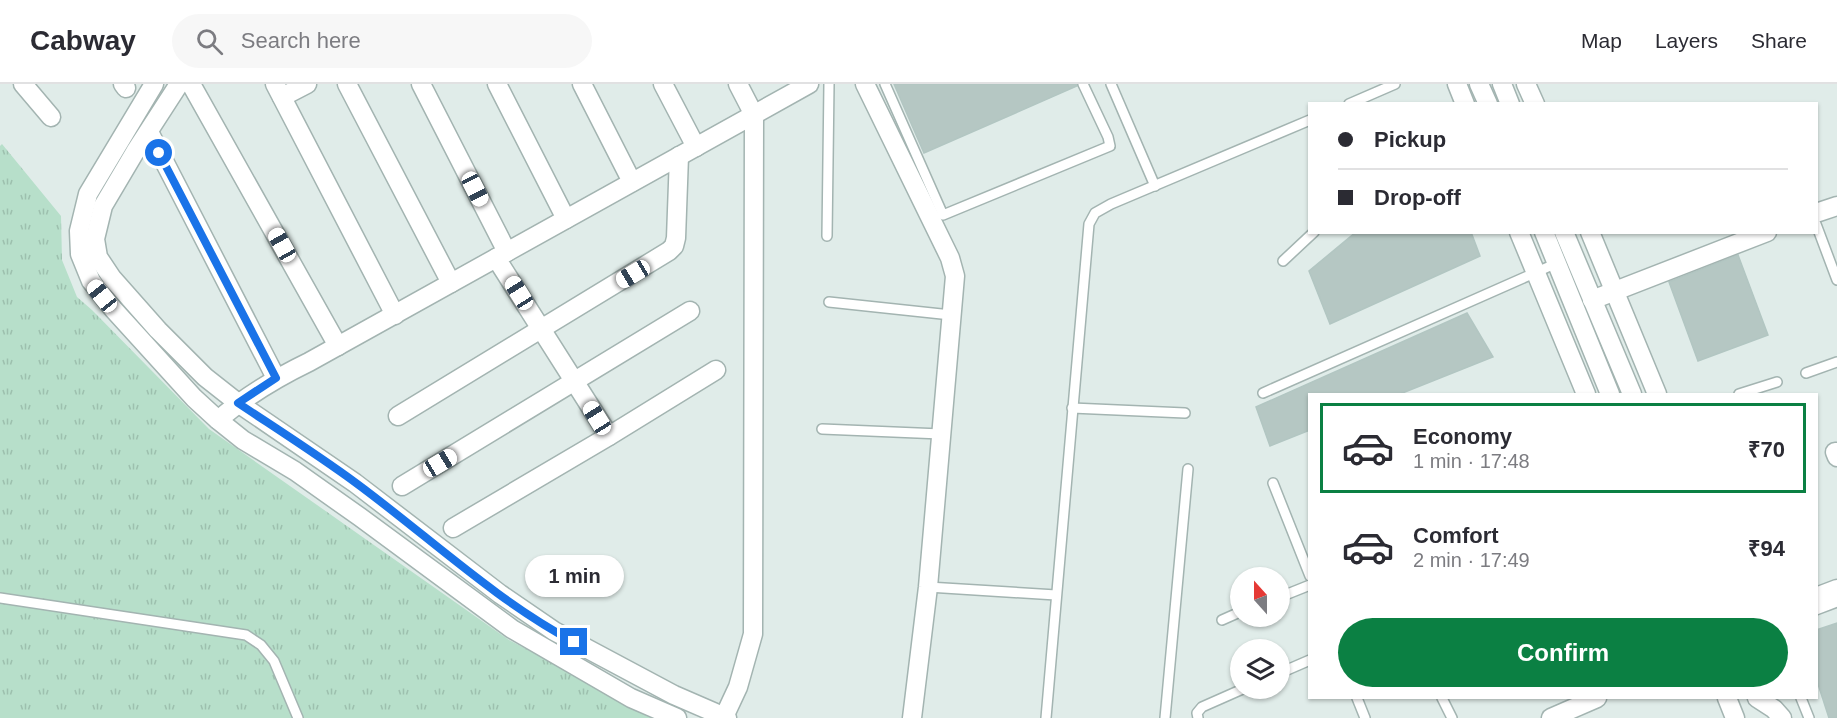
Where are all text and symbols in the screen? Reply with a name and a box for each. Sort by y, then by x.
search box [172,14,592,68]
text: Cabway [30,25,136,56]
icon: search [193,25,226,58]
text: Search here [241,28,361,53]
text: Map [1581,29,1622,52]
text: Layers [1655,29,1718,52]
text: Share [1751,29,1807,52]
text: Pickup [1374,127,1446,152]
route start [145,139,172,166]
car [459,169,491,209]
text: Drop-off [1374,185,1461,210]
car [265,225,299,265]
car [613,257,653,291]
car [502,273,536,313]
car [84,276,120,316]
car [580,398,614,438]
icon: car [1341,421,1395,475]
text: Economy [1413,424,1512,449]
text: ₹70 [1748,437,1785,462]
car [420,446,460,480]
text: 1 min · 17:48 [1413,450,1530,472]
icon: car [1341,520,1395,574]
text: Comfort [1413,523,1499,548]
text: ₹94 [1748,536,1785,561]
text: 2 min · 17:49 [1413,549,1530,571]
callout: 1 min [524,555,624,597]
text: 1 min [548,565,601,587]
north arrow [1230,567,1290,627]
map controls [1230,567,1290,699]
button: Confirm [1338,618,1788,687]
route end [560,628,587,655]
button: layers [1230,639,1290,699]

